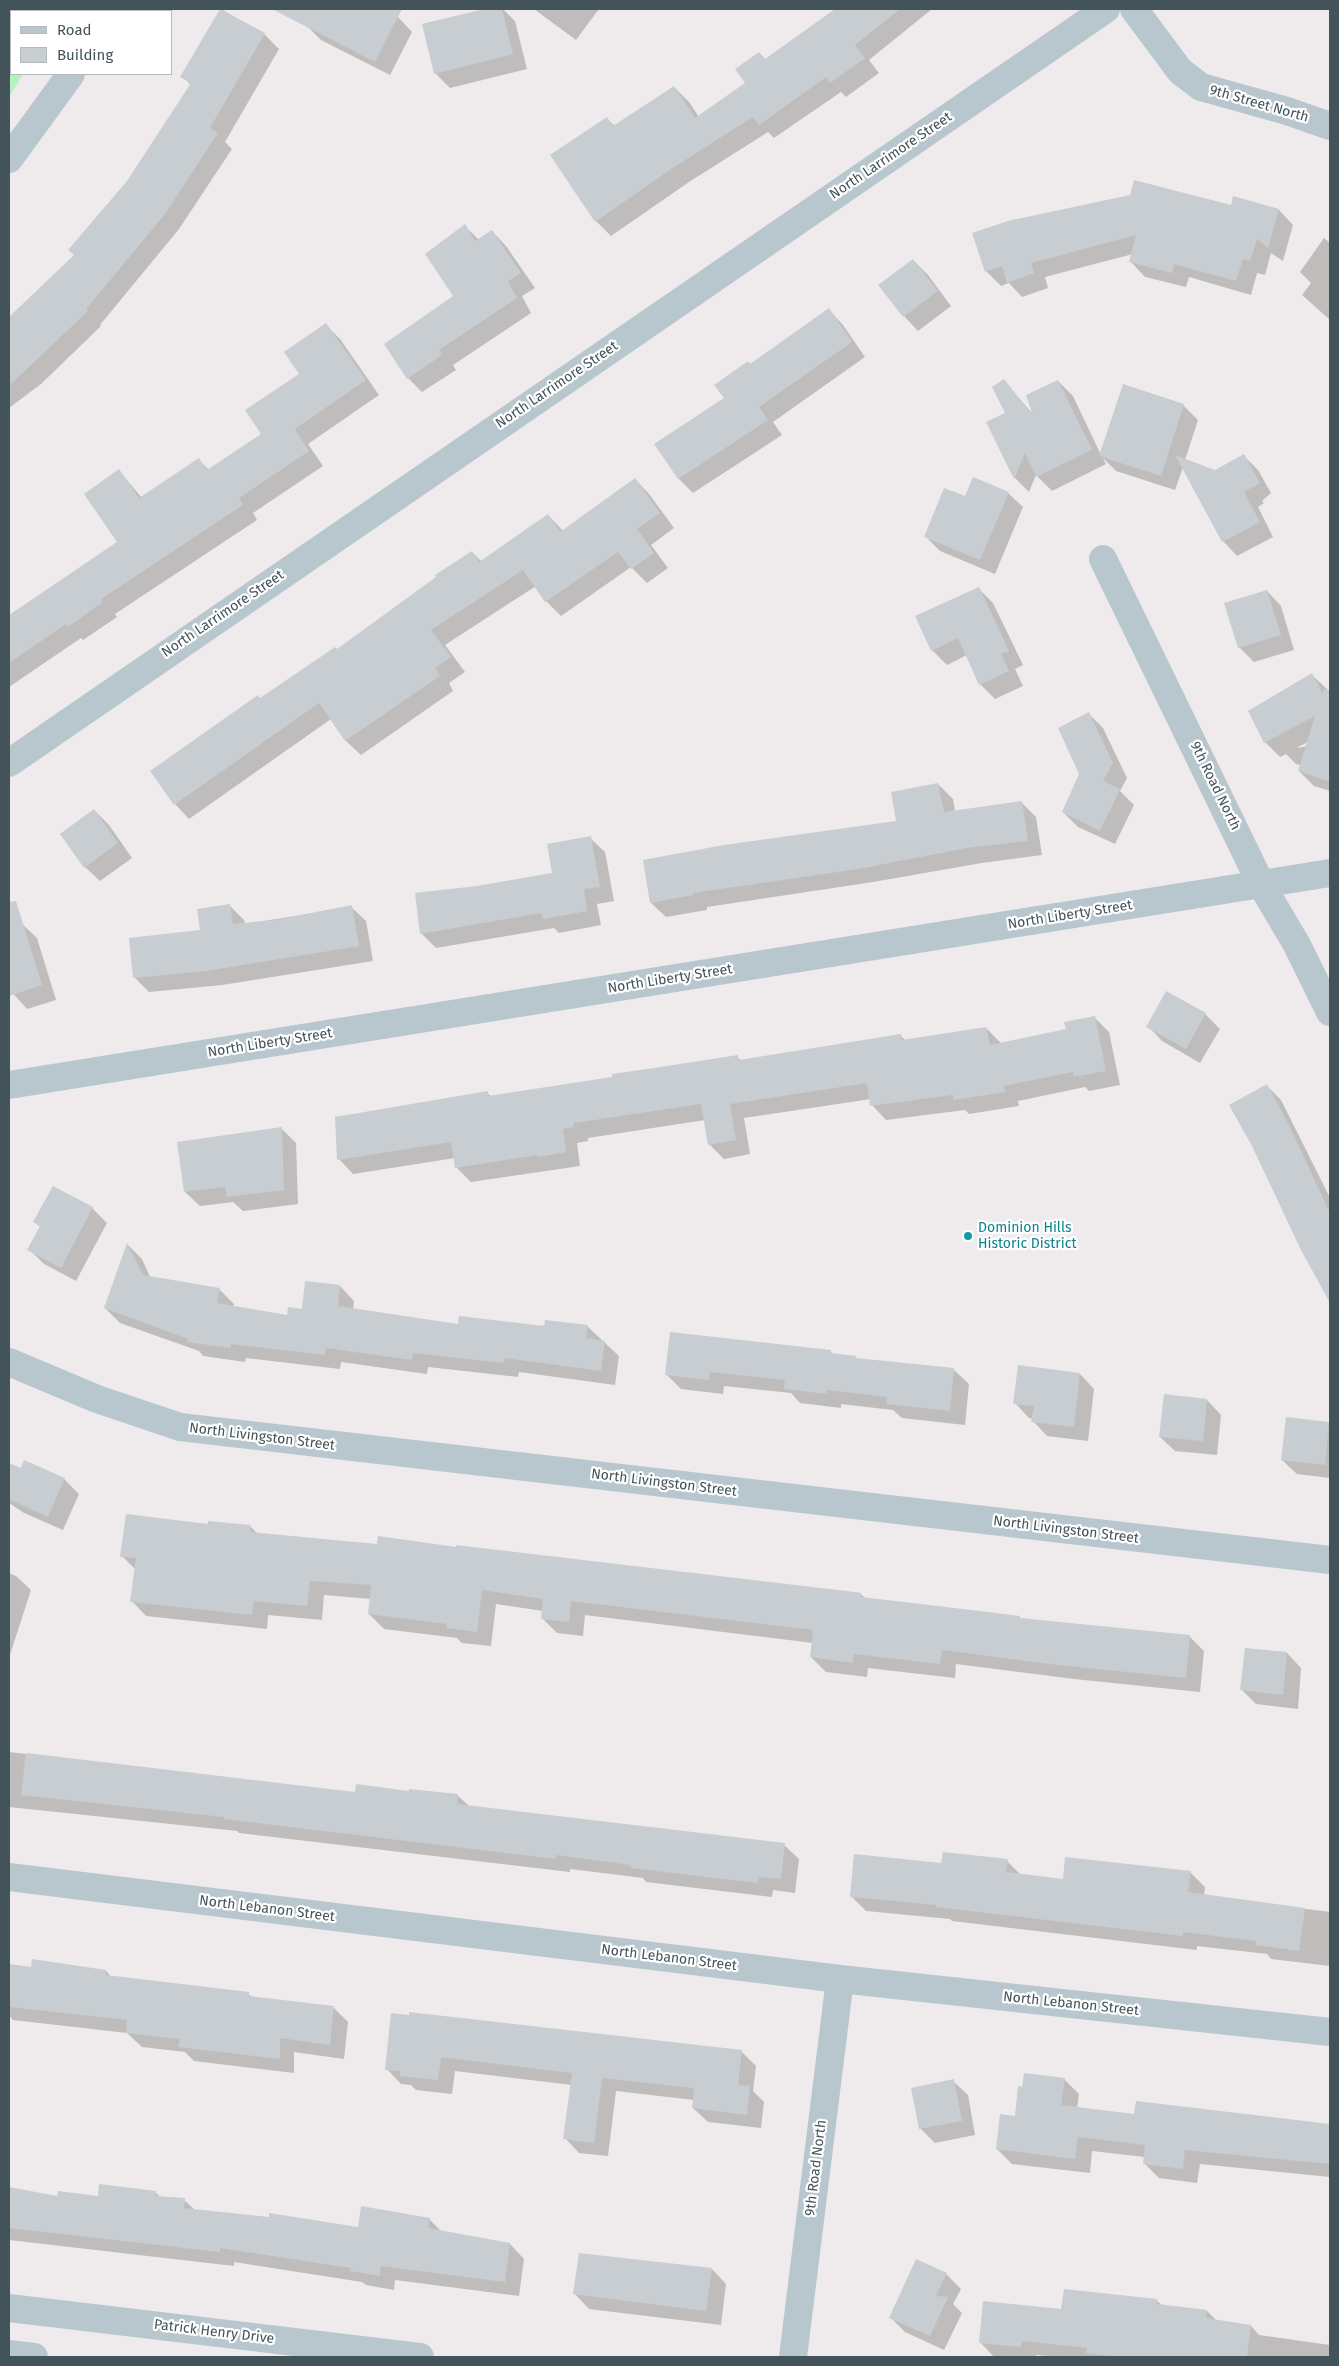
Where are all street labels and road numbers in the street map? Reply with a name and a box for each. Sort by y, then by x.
street label: 9th Street North [1207,82,1311,126]
street label: North Larrimore Street [827,109,955,203]
street label: North Larrimore Street [493,338,621,432]
street label: North Larrimore Street [159,567,287,661]
street label: 9th Road North [1186,739,1244,833]
street label: North Liberty Street [1006,897,1134,933]
street label: North Liberty Street [606,961,734,997]
street label: North Liberty Street [206,1025,334,1061]
street label: North Livingston Street [188,1420,336,1454]
street label: North Livingston Street [590,1466,738,1500]
street label: North Livingston Street [992,1513,1140,1547]
street label: North Lebanon Street [198,1892,336,1926]
street label: North Lebanon Street [600,1941,738,1975]
street label: North Lebanon Street [1002,1989,1140,2019]
street label: 9th Road North [802,2119,830,2217]
street label: Patrick Henry Drive [153,2316,275,2348]

